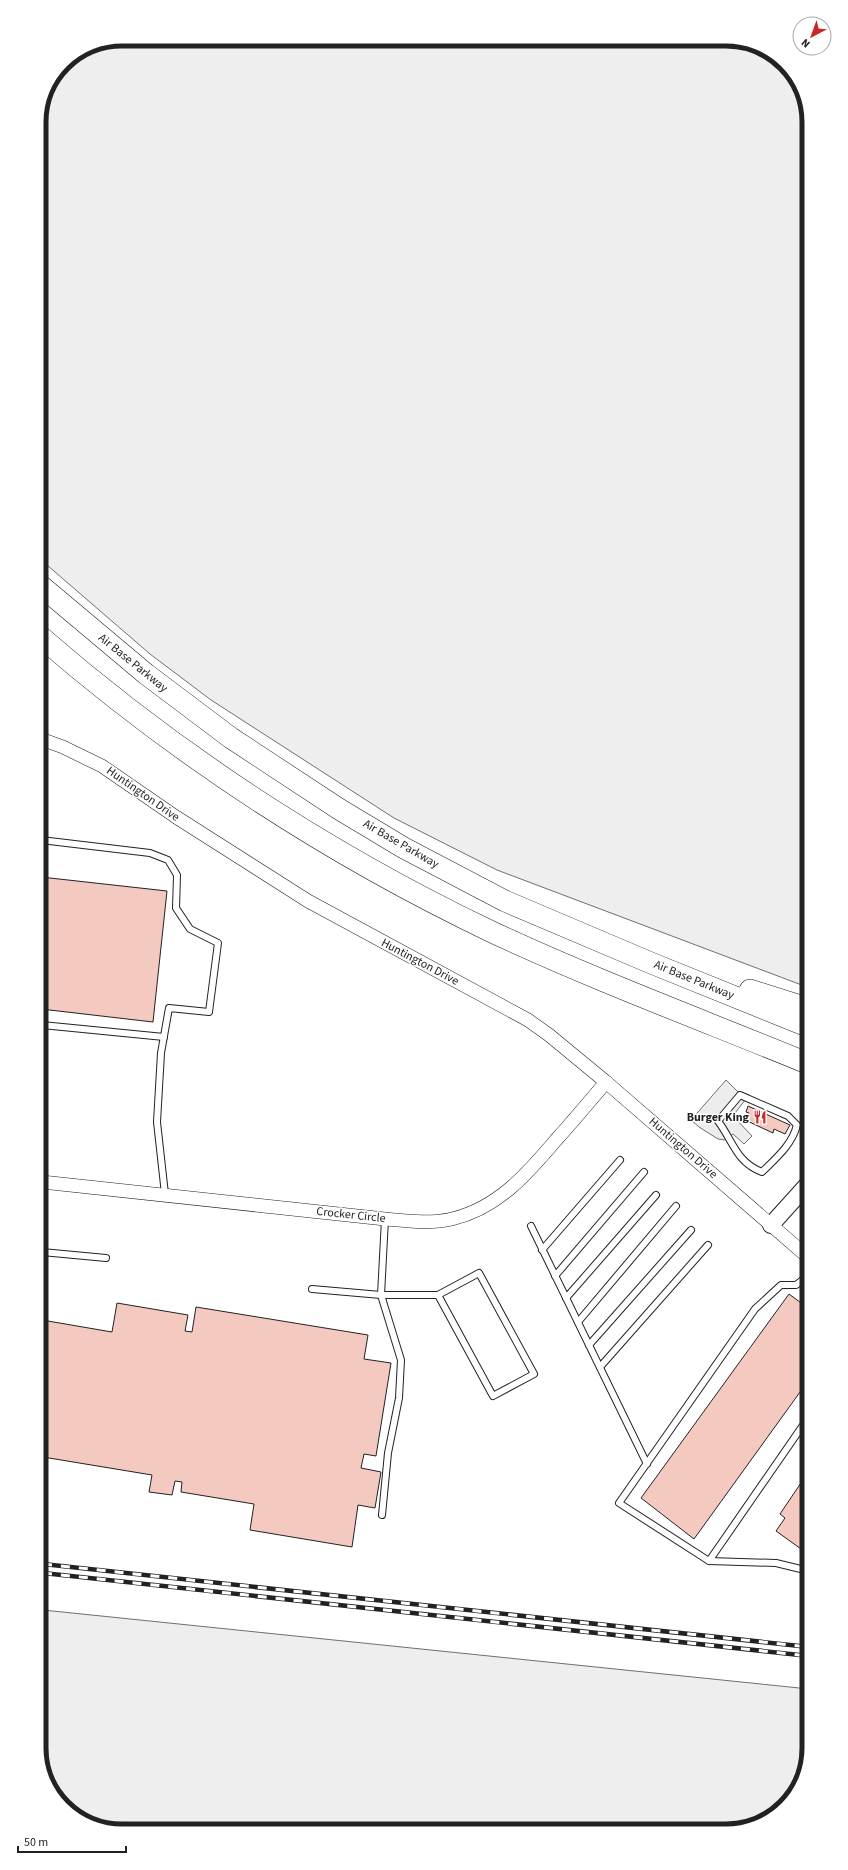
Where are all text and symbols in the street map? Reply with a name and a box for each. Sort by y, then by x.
north arrow [792,16,832,56]
text: N [798,35,813,51]
street label: Air Base Parkway [95,630,172,697]
street label: Huntington Drive [103,762,183,826]
street label: Air Base Parkway [360,815,442,873]
street label: Huntington Drive [378,934,462,990]
street label: Air Base Parkway [651,956,737,1004]
place label: Burger King [687,1109,750,1126]
restaurant icon: Burger King [752,1109,768,1125]
street label: Huntington Drive [645,1113,721,1183]
street label: Crocker Circle [316,1203,386,1227]
scale bar [18,1828,126,1854]
text: 50 m [24,1834,48,1851]

